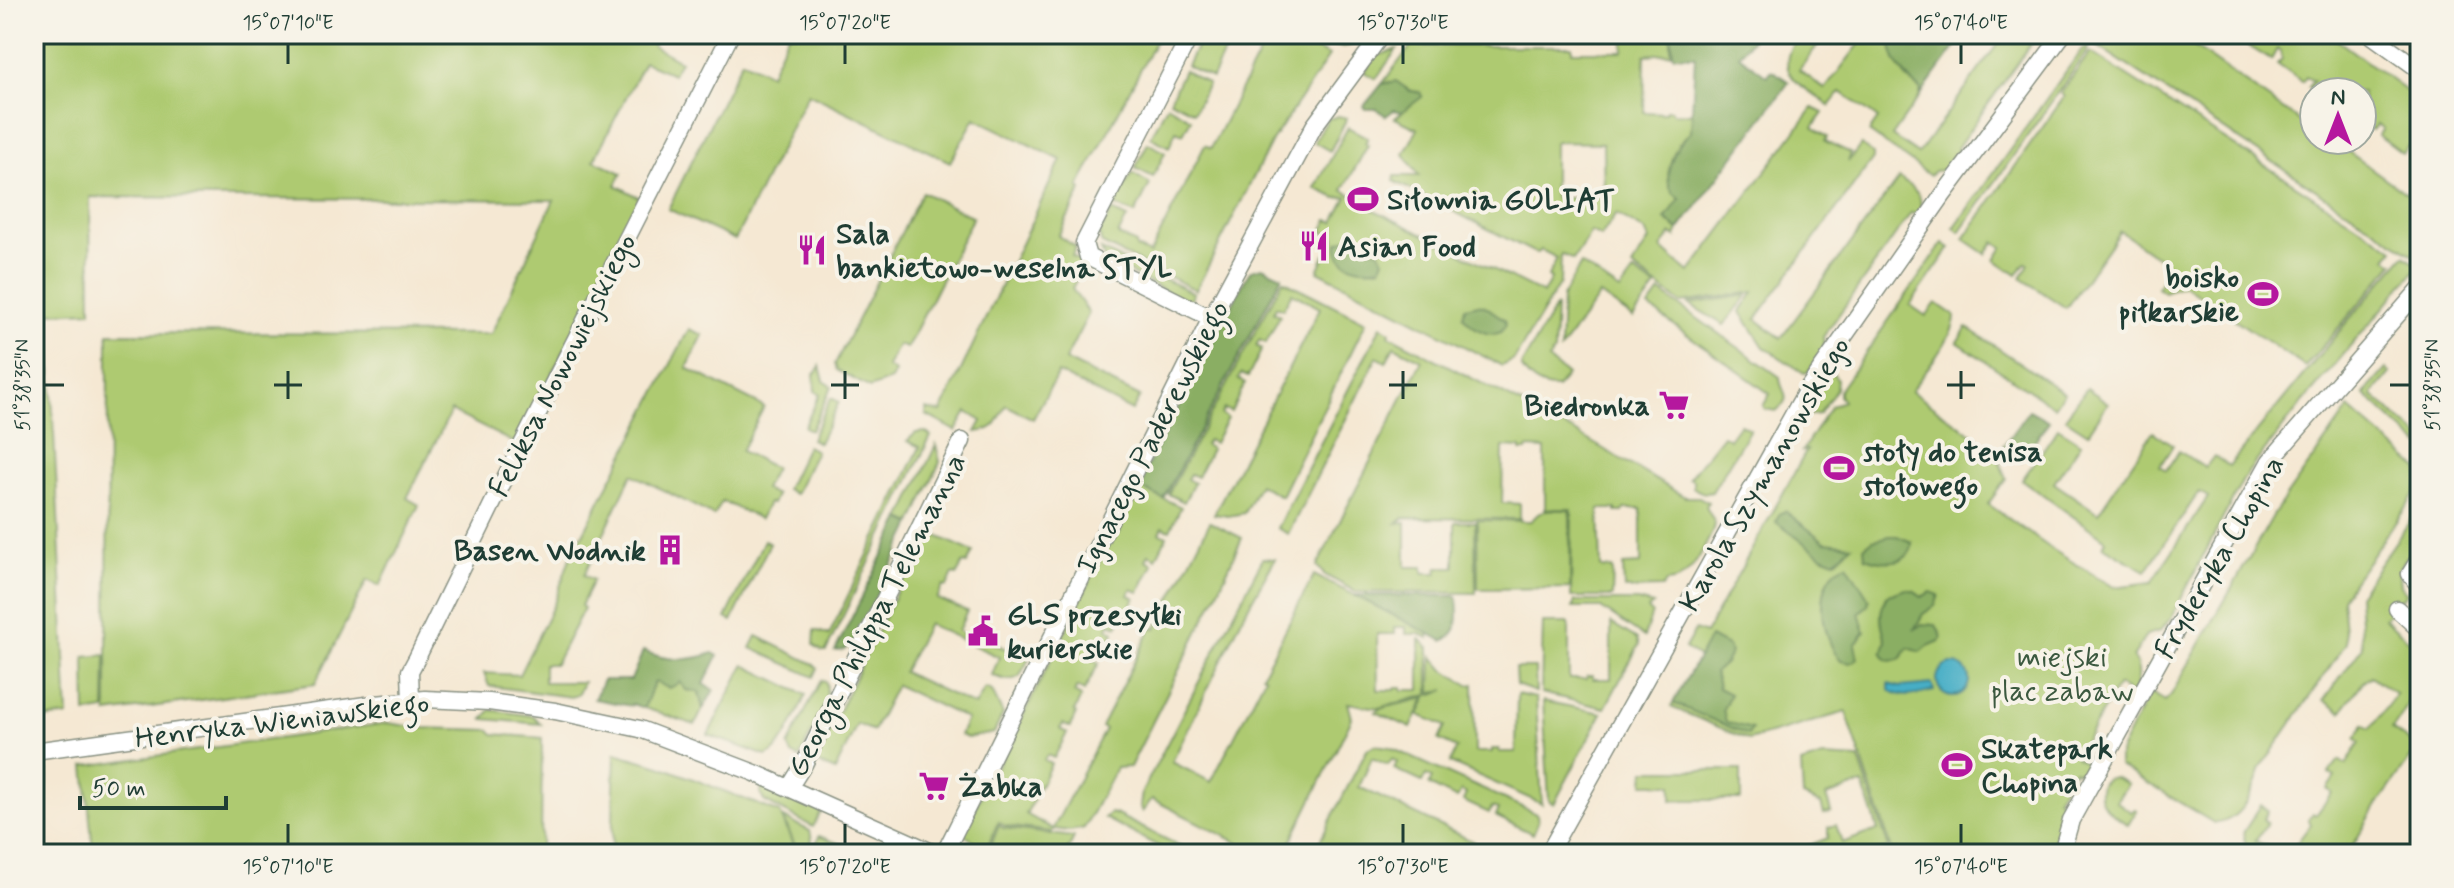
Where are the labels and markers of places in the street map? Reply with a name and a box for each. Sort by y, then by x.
place label: Siłownia GOLIAT [1387,181,1615,220]
sports icon: Siłownia GOLIAT [1346,182,1380,216]
place label: Sala bankietowo-weselna STYL [836,215,1173,288]
place label: Asian Food [1338,228,1476,267]
restaurant icon: Asian Food [1297,229,1331,263]
restaurant icon: Sala bankietowo-weselna STYL [795,233,829,267]
place label: boisko piłkarskie [2119,259,2239,332]
sports icon: boisko piłkarskie [2246,277,2280,311]
place label: Biedronka [1524,387,1650,426]
supermarket icon: Biedronka [1657,388,1691,422]
place label: stoły do tenisa stołowego [1863,433,2043,510]
sports icon: stoły do tenisa stołowego [1822,451,1856,485]
place label: Basen Wodnik [454,532,646,571]
building icon: Basen Wodnik [653,533,687,567]
place label: GLS przesyłki kurierskie [1007,596,1182,669]
public building icon: GLS przesyłki kurierskie [966,614,1000,648]
place label: Skatepark Chopina [1981,730,2113,803]
sports icon: Skatepark Chopina [1940,748,1974,782]
place label: Żabka [958,768,1042,807]
supermarket icon: Żabka [917,769,951,803]

